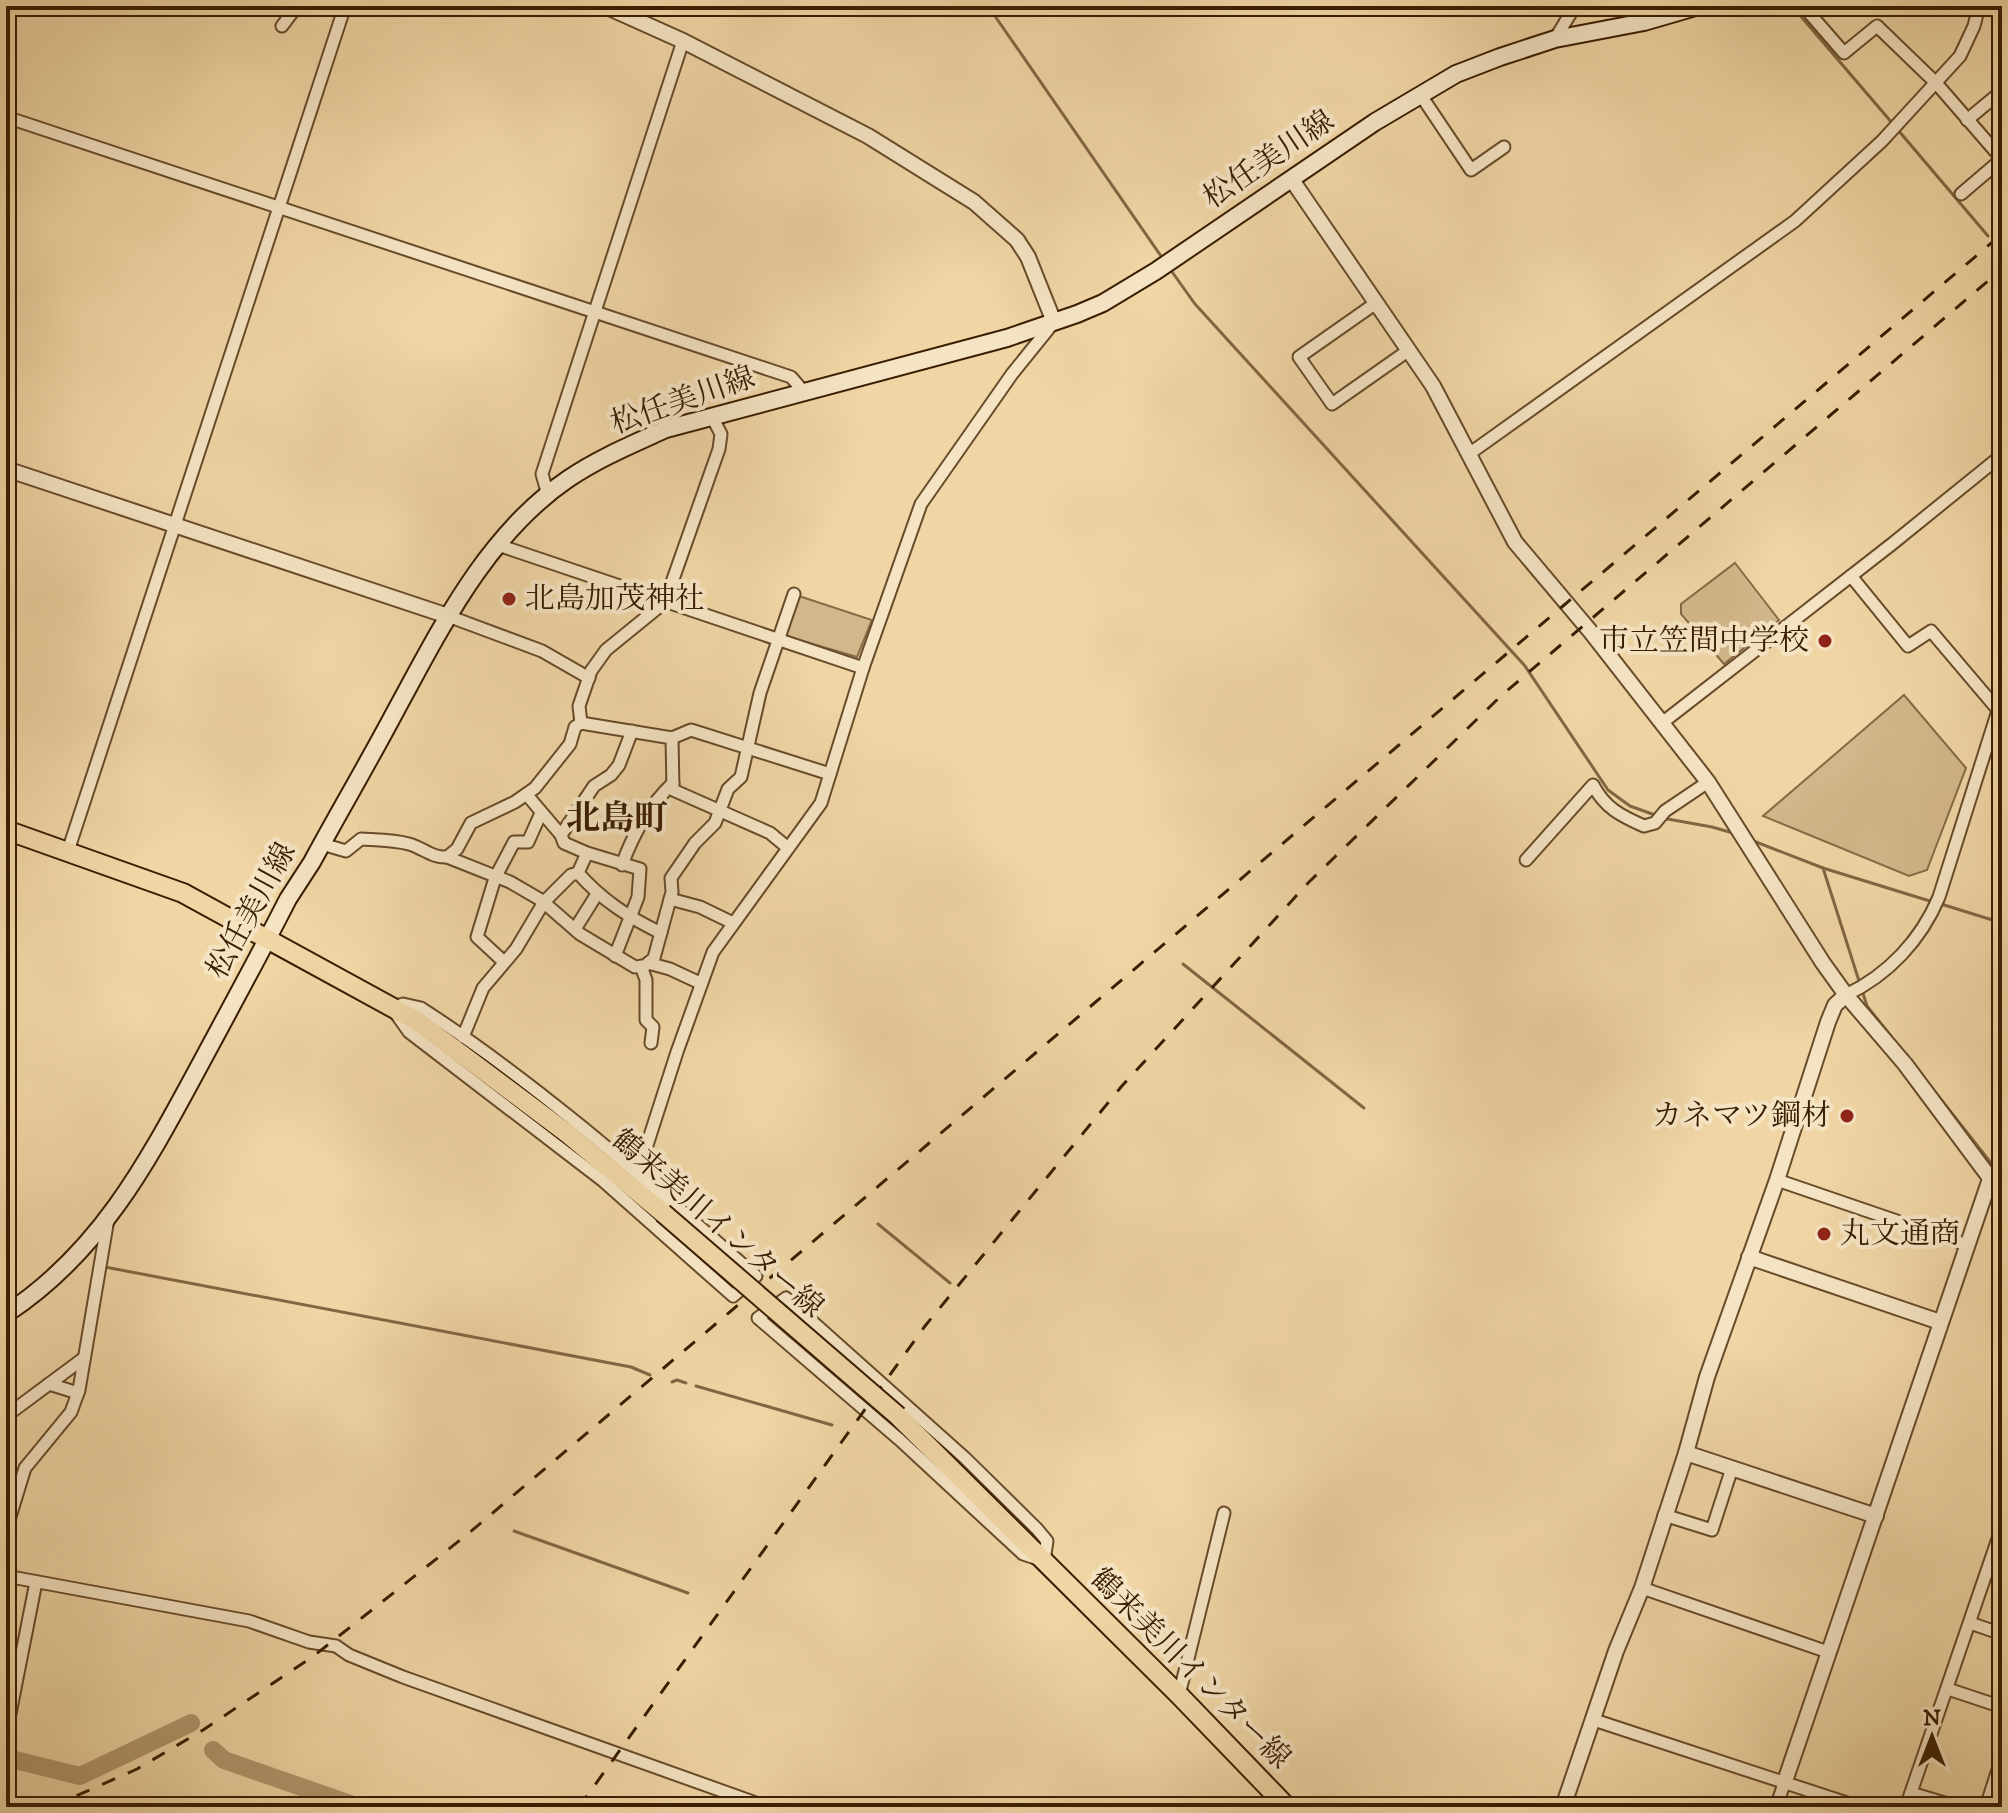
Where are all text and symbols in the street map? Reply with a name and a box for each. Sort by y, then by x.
street label: 松任美川線 [1196,103,1342,217]
street label: 松任美川線 [606,359,760,443]
place label: 北島加茂神社 [525,581,705,618]
marker: 北島加茂神社 [500,590,518,608]
place label: 市立笠間中学校 [1599,623,1809,660]
marker: 市立笠間中学校 [1816,632,1834,650]
district label: 北島町 [566,798,668,840]
street label: 松任美川線 [199,836,305,986]
place label: カネマツ鋼材 [1652,1098,1831,1135]
marker: カネマツ鋼材 [1838,1107,1856,1125]
street label: 鶴来美川インター線 [603,1122,831,1326]
place label: 丸文通商 [1840,1216,1960,1253]
marker: 丸文通商 [1815,1225,1833,1243]
street label: 鶴来美川インター線 [1082,1561,1298,1777]
north arrow [1892,1697,1972,1777]
text: N [1923,1705,1941,1732]

